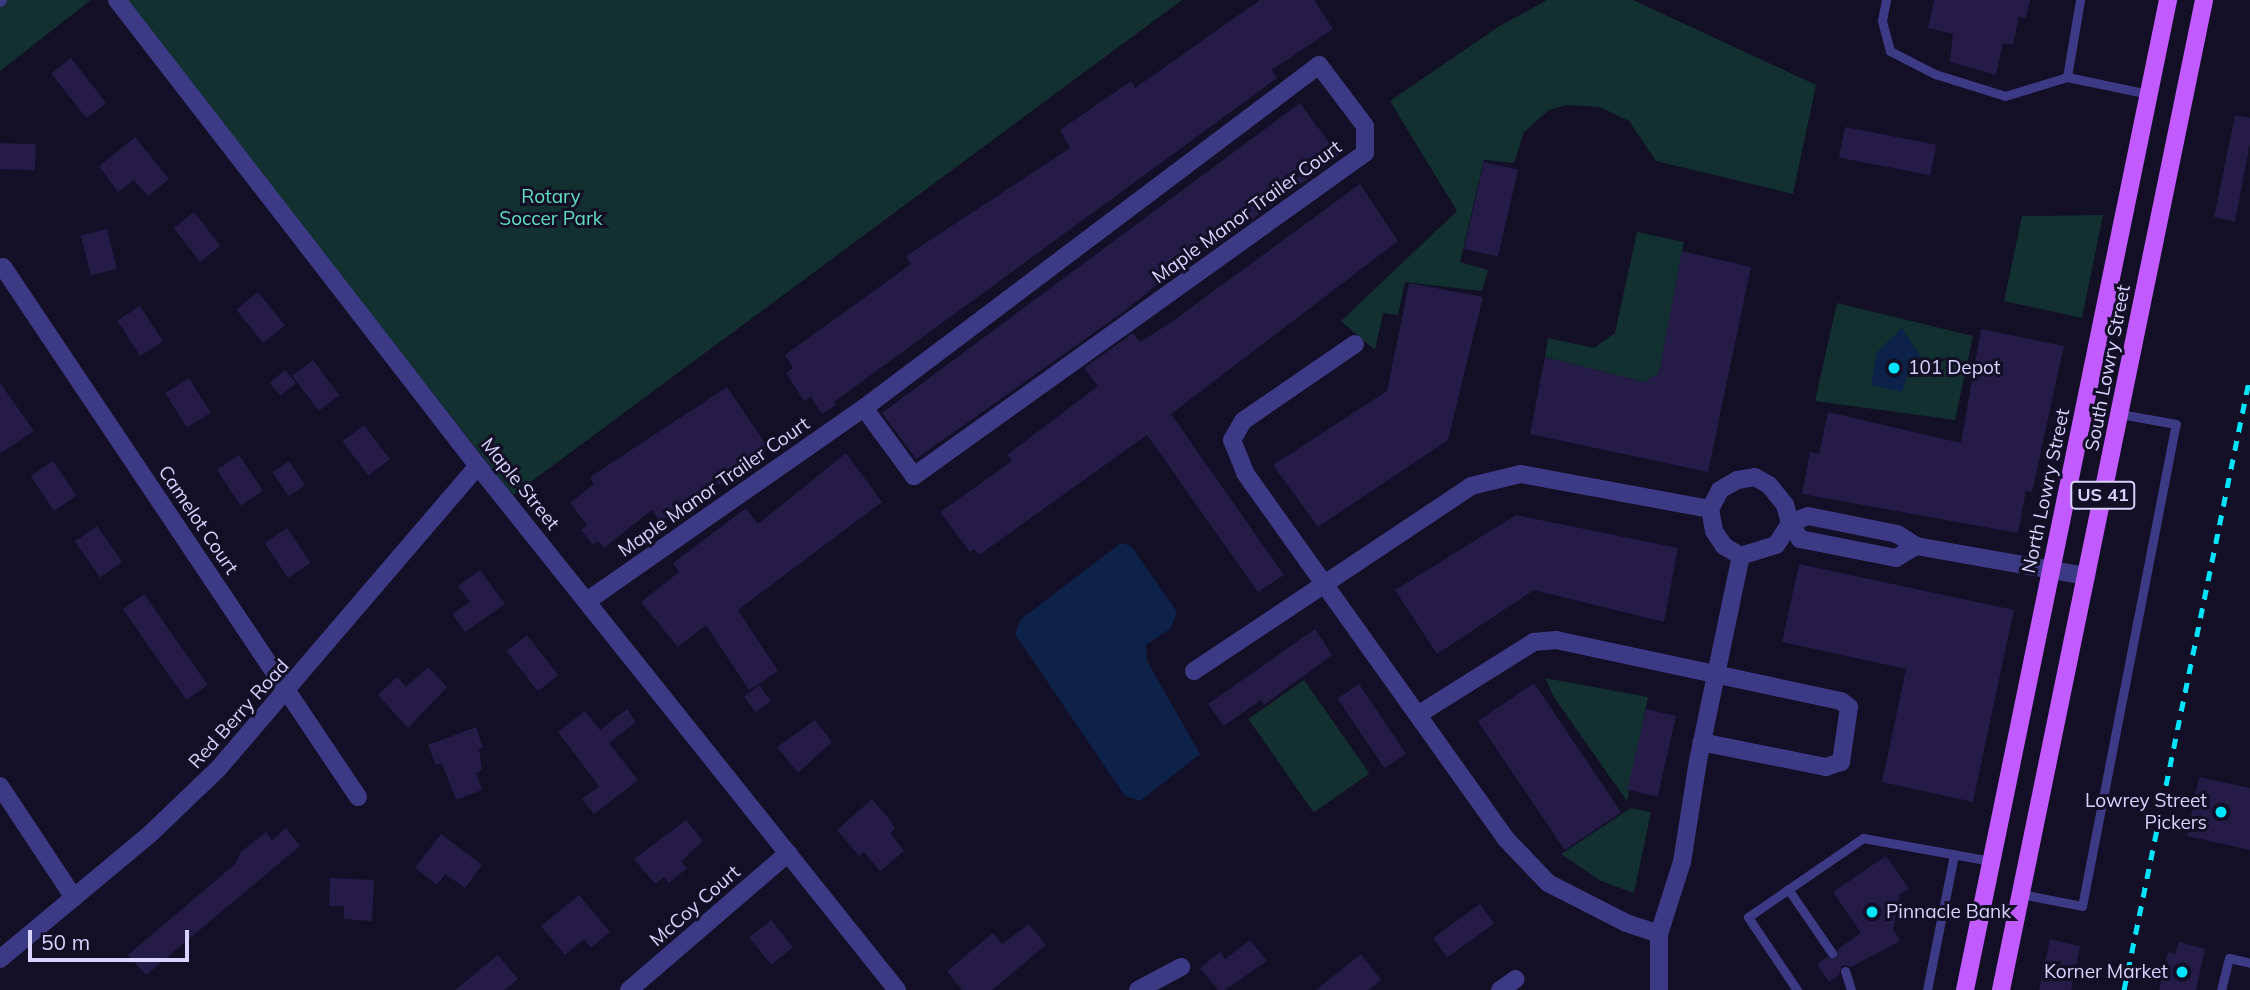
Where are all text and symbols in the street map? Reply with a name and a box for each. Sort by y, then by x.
street label: Maple Manor Trailer Court [1148,136,1346,288]
park label: Rotary Soccer Park [499,186,603,230]
street label: South Lowry Street [2081,283,2135,453]
place label: 101 Depot [1908,357,2000,379]
marker: 101 Depot [1886,360,1902,376]
street label: North Lowry Street [2017,407,2075,575]
street label: Maple Manor Trailer Court [614,412,814,562]
street label: Maple Street [476,434,564,534]
street label: Camelot Court [153,461,243,579]
road number: US 41 [2070,480,2136,509]
street label: Red Berry Road [184,655,294,773]
place label: Lowrey Street Pickers [2085,790,2207,834]
marker: Lowrey Street Pickers [2213,804,2229,820]
street label: McCoy Court [645,861,745,951]
place label: Pinnacle Bank [1886,901,2011,923]
marker: Pinnacle Bank [1864,904,1880,920]
scale bar [32,916,192,960]
text: 50 m [41,929,90,955]
place label: Korner Market [2044,961,2168,983]
marker: Korner Market [2174,964,2190,980]

